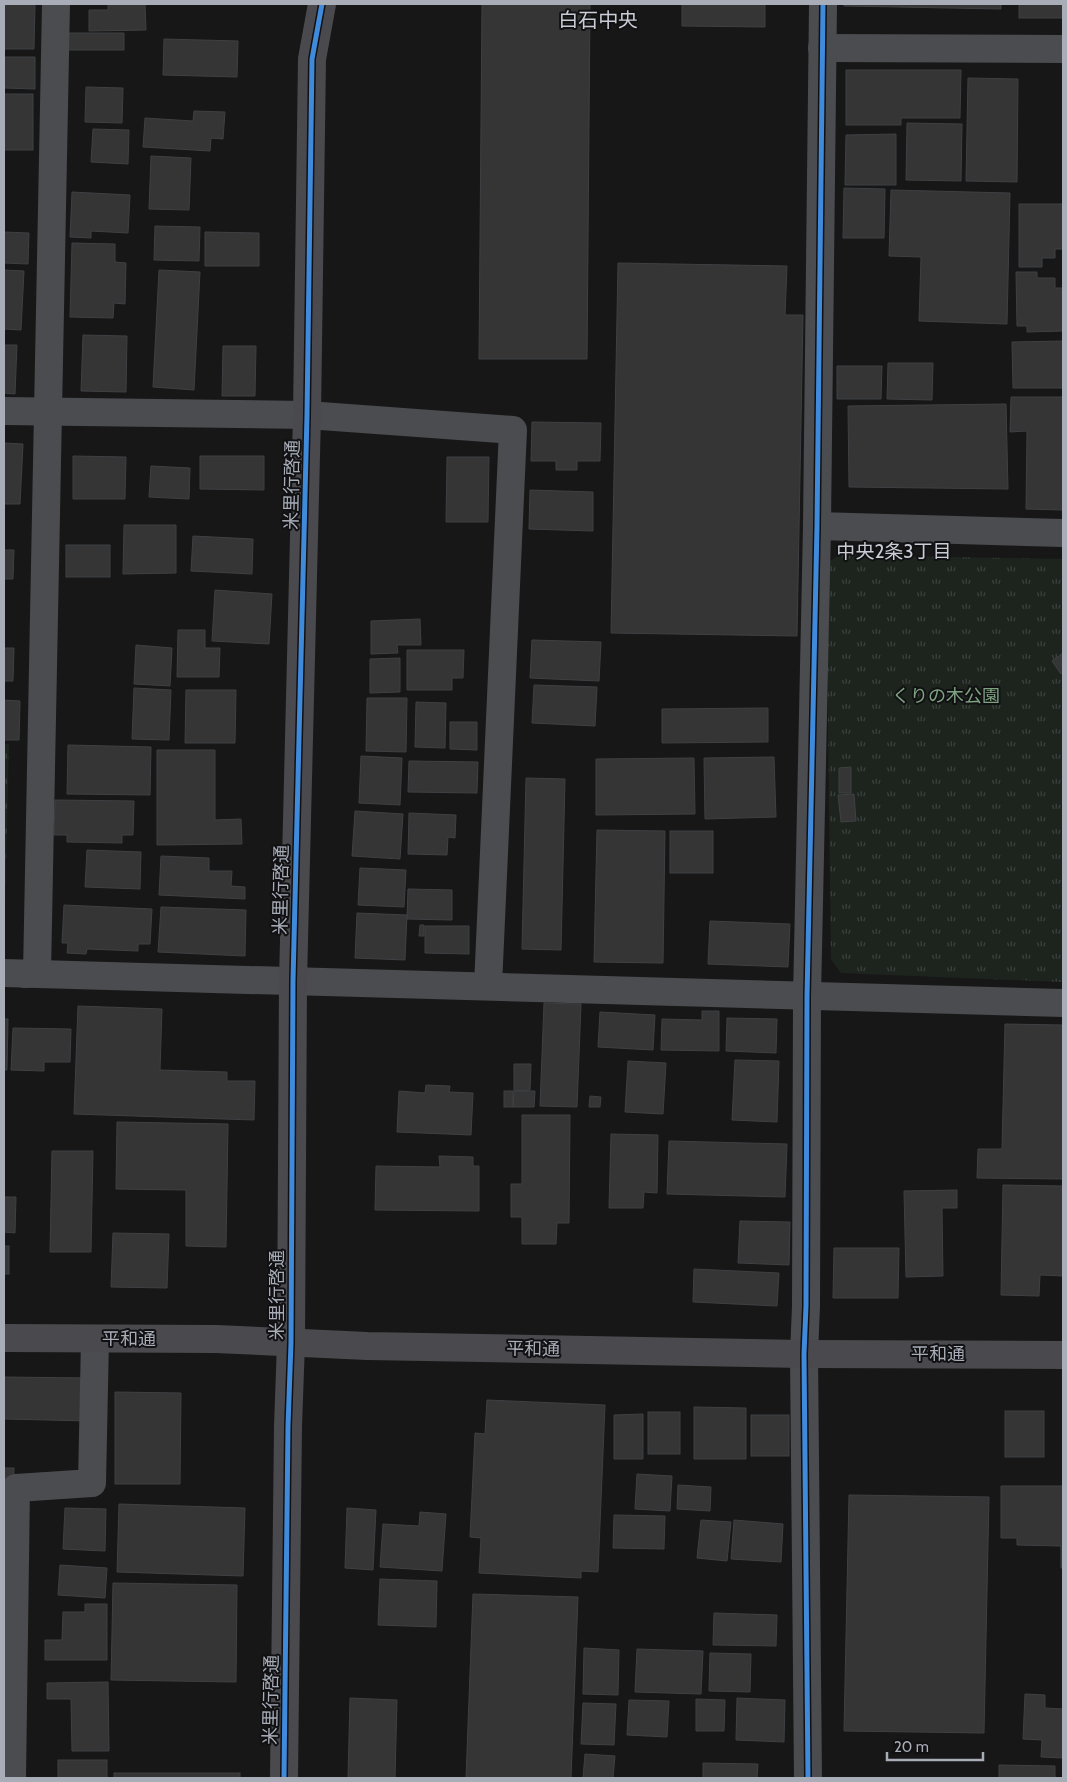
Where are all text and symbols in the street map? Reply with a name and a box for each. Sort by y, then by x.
district label: 白石中央 [558,8,638,32]
street label: 米里行啓通 [280,440,304,530]
district label: 中央2条3丁目 [836,540,952,563]
park label: くりの木公園 [892,685,1000,707]
street label: 米里行啓通 [269,845,293,935]
street label: 米里行啓通 [266,1250,288,1340]
street label: 平和通 [102,1328,156,1350]
street label: 平和通 [506,1338,560,1360]
street label: 平和通 [911,1343,965,1365]
street label: 米里行啓通 [259,1655,283,1745]
scale bar [887,1730,983,1762]
text: 20 m [894,1738,929,1756]

